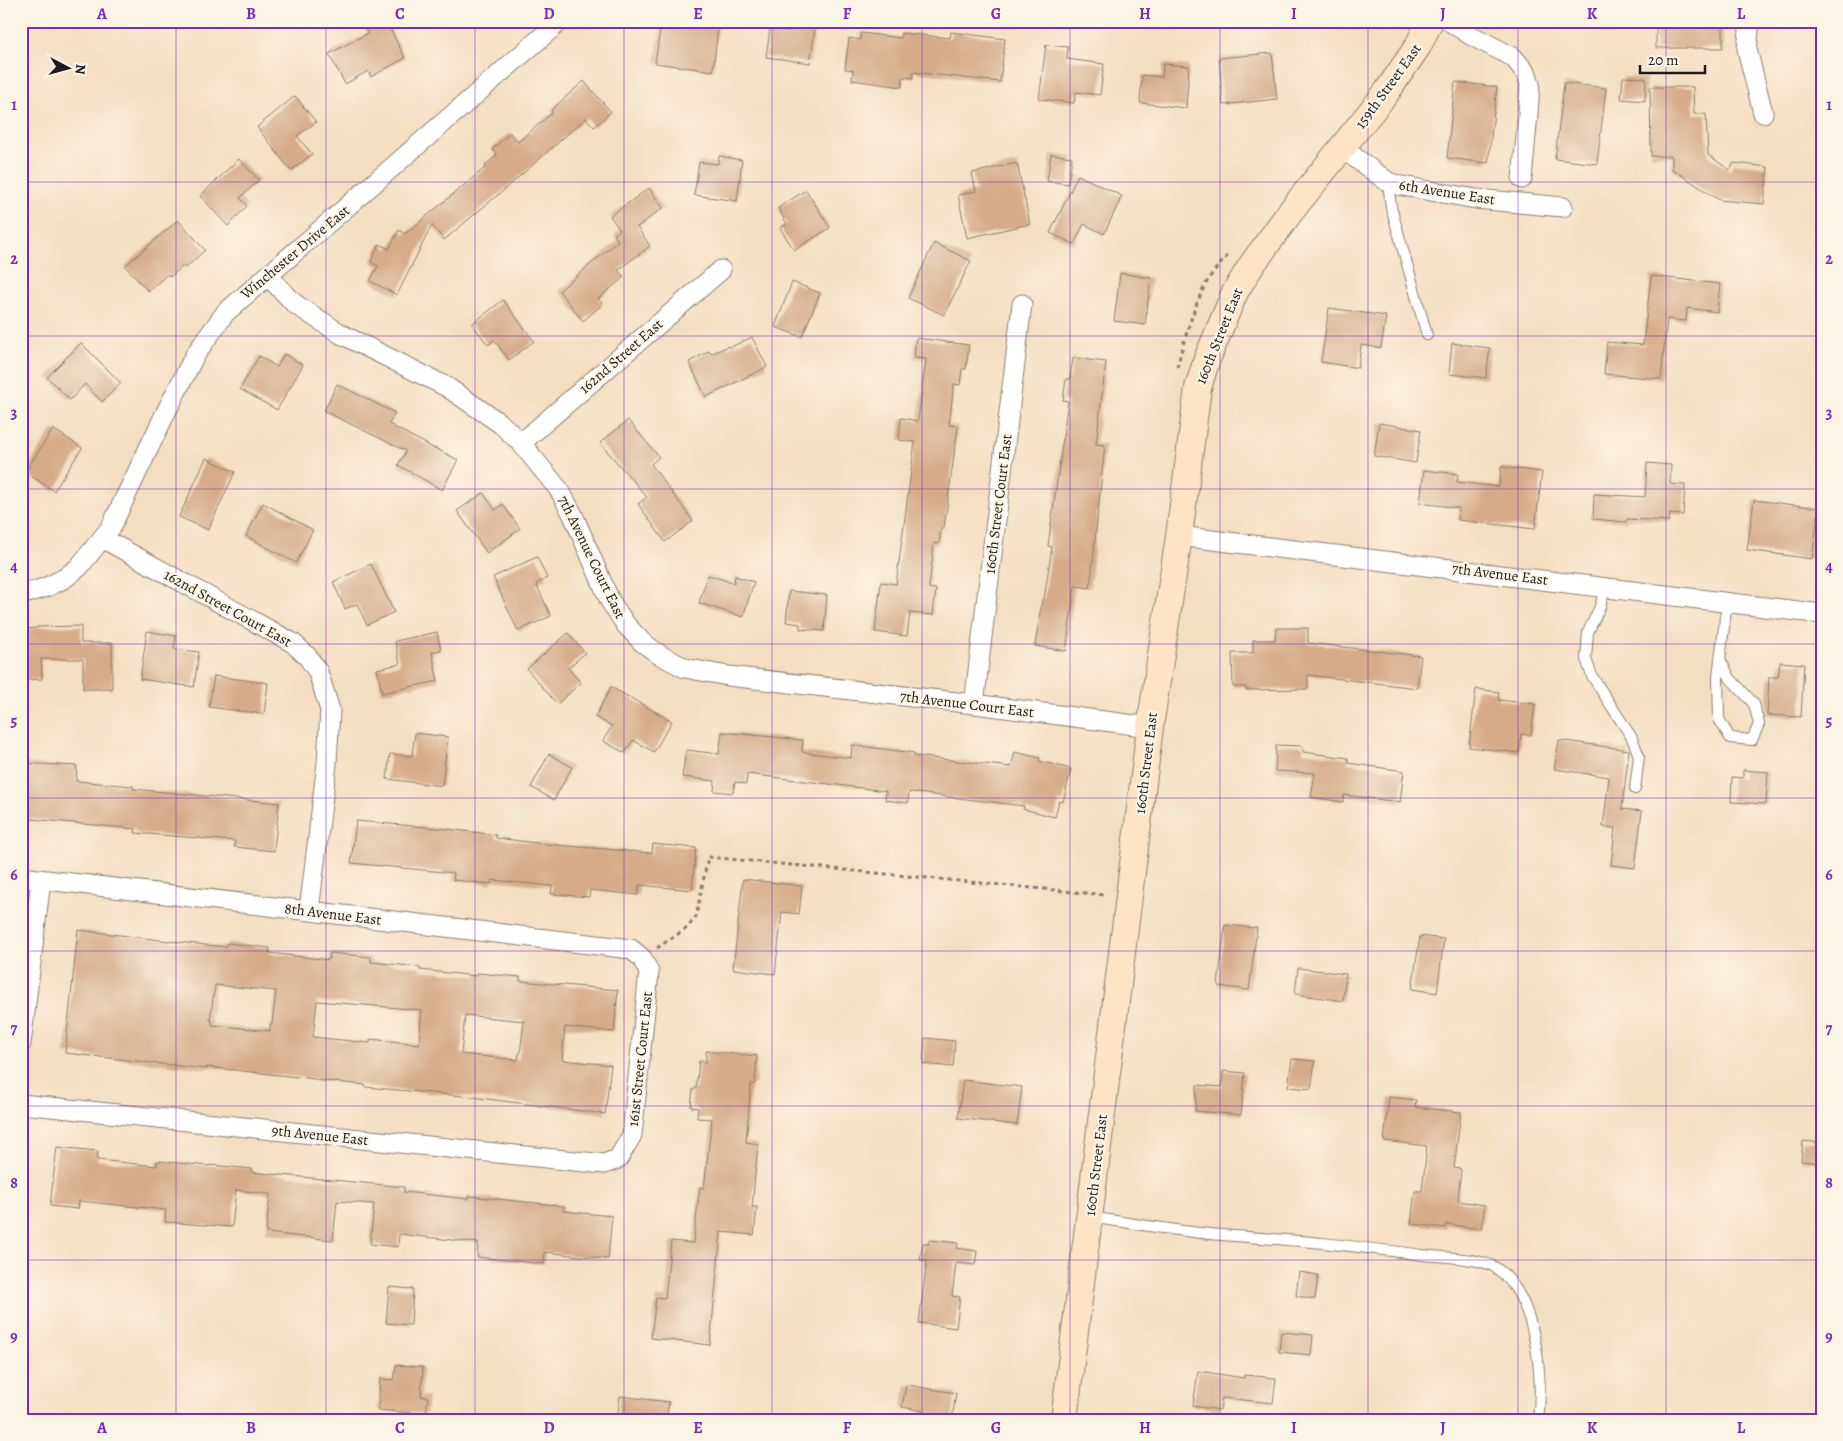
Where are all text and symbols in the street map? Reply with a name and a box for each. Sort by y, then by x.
text: A [96,3,108,25]
text: B [246,3,256,25]
text: C [395,3,405,25]
text: D [543,3,555,25]
text: E [693,3,703,25]
text: F [843,3,852,25]
text: G [991,3,1001,25]
text: H [1139,3,1151,25]
text: I [1291,3,1297,25]
text: J [1440,3,1446,25]
text: K [1587,3,1598,25]
text: L [1737,3,1746,25]
street label: 159th Street East [1350,39,1426,133]
north arrow [42,42,92,92]
scale bar [1640,42,1706,74]
text: 20 m [1648,50,1679,70]
text: N [70,63,90,75]
text: 1 [11,94,17,116]
text: 1 [1826,94,1832,116]
street label: 6th Avenue East [1398,175,1497,209]
street label: Winchester Drive East [236,200,354,304]
text: 2 [10,248,18,270]
text: 2 [1825,248,1833,270]
street label: 160th Street East [1191,285,1247,387]
street label: 162nd Street East [575,314,667,398]
text: 3 [11,402,18,424]
text: 3 [1826,402,1833,424]
street label: 160th Street Court East [979,433,1017,575]
street label: 7th Avenue Court East [553,492,631,622]
text: 4 [10,556,18,578]
text: 4 [1825,556,1833,578]
street label: 7th Avenue East [1451,558,1549,590]
street label: 162nd Street Court East [161,565,295,651]
street label: 7th Avenue Court East [899,686,1035,722]
text: 5 [11,710,18,732]
text: 5 [1826,710,1833,732]
street label: 160th Street East [1130,711,1162,815]
text: 6 [10,864,18,886]
text: 6 [1825,864,1833,886]
street label: 8th Avenue East [283,898,383,930]
street label: 161st Street Court East [623,990,657,1128]
text: 7 [11,1018,18,1040]
text: 7 [1826,1018,1833,1040]
street label: 160th Street East [1080,1113,1112,1217]
street label: 9th Avenue East [271,1120,369,1150]
text: 8 [10,1172,18,1194]
text: 8 [1825,1172,1833,1194]
text: 9 [10,1326,18,1348]
text: 9 [1825,1326,1833,1348]
text: A [96,1417,108,1439]
text: B [246,1417,256,1439]
text: C [395,1417,405,1439]
text: D [543,1417,555,1439]
text: E [693,1417,703,1439]
text: F [843,1417,852,1439]
text: G [991,1417,1001,1439]
text: H [1139,1417,1151,1439]
text: I [1291,1417,1297,1439]
text: J [1440,1417,1446,1439]
text: K [1587,1417,1598,1439]
text: L [1737,1417,1746,1439]

